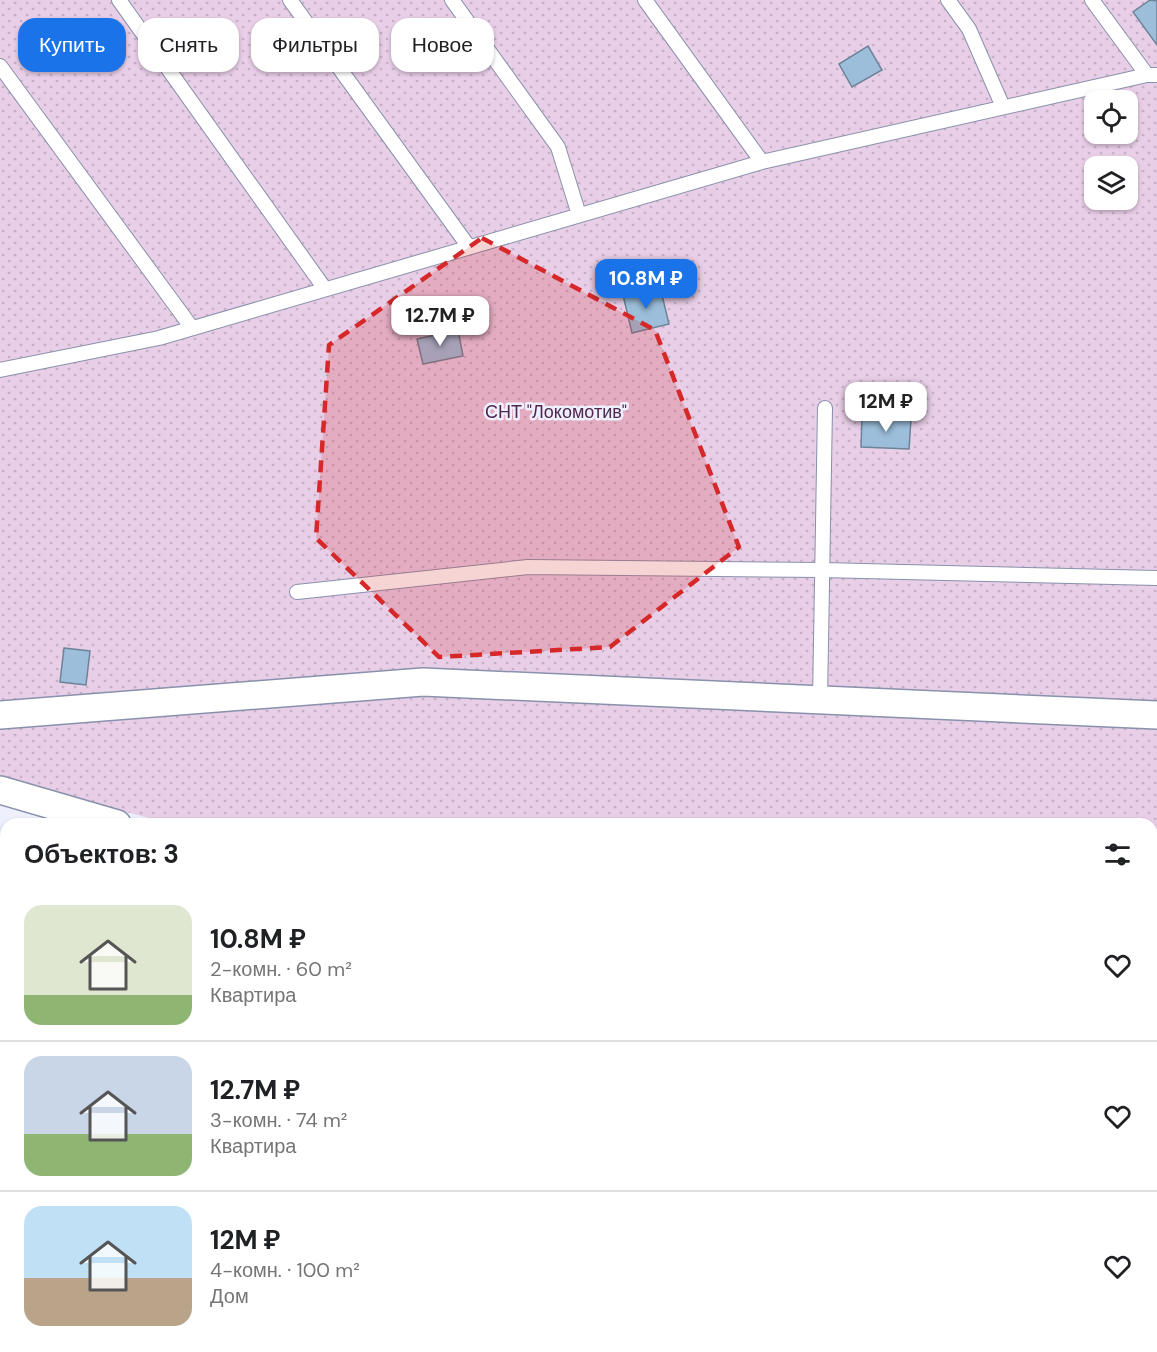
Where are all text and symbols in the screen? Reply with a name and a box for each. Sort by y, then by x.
chip: Купить [18,18,126,72]
chip: Снять [138,18,239,72]
chip: Фильтры [251,18,379,72]
chip: Новое [391,18,494,72]
map controls [1084,90,1138,210]
button: locate [1084,90,1138,144]
button: layers [1084,156,1138,210]
pin: 10.8M ₽ [591,259,701,310]
text: 10.8M ₽ [609,265,683,291]
pin: 12.7M ₽ [385,296,495,347]
text: 12.7M ₽ [405,302,475,328]
pin: 12M ₽ [844,382,928,433]
text: 12M ₽ [859,388,913,414]
park label: СНТ "Локомотив" [485,400,627,424]
text: Объектов: 3 [24,837,179,871]
icon: filters [1101,838,1134,871]
text: 10.8M ₽ [210,922,306,956]
icon: home [72,929,144,1001]
icon: heart [1101,949,1134,982]
text: 2-комн. · 60 m² [210,956,352,982]
text: Квартира [210,982,296,1008]
text: 12.7M ₽ [210,1073,300,1107]
icon: home [72,1080,144,1152]
icon: heart [1101,1100,1134,1133]
text: 3-комн. · 74 m² [210,1107,347,1133]
text: Квартира [210,1133,296,1159]
text: 12M ₽ [210,1223,281,1257]
icon: home [72,1230,144,1302]
icon: heart [1101,1250,1134,1283]
text: 4-комн. · 100 m² [210,1257,360,1283]
text: Дом [210,1283,249,1309]

